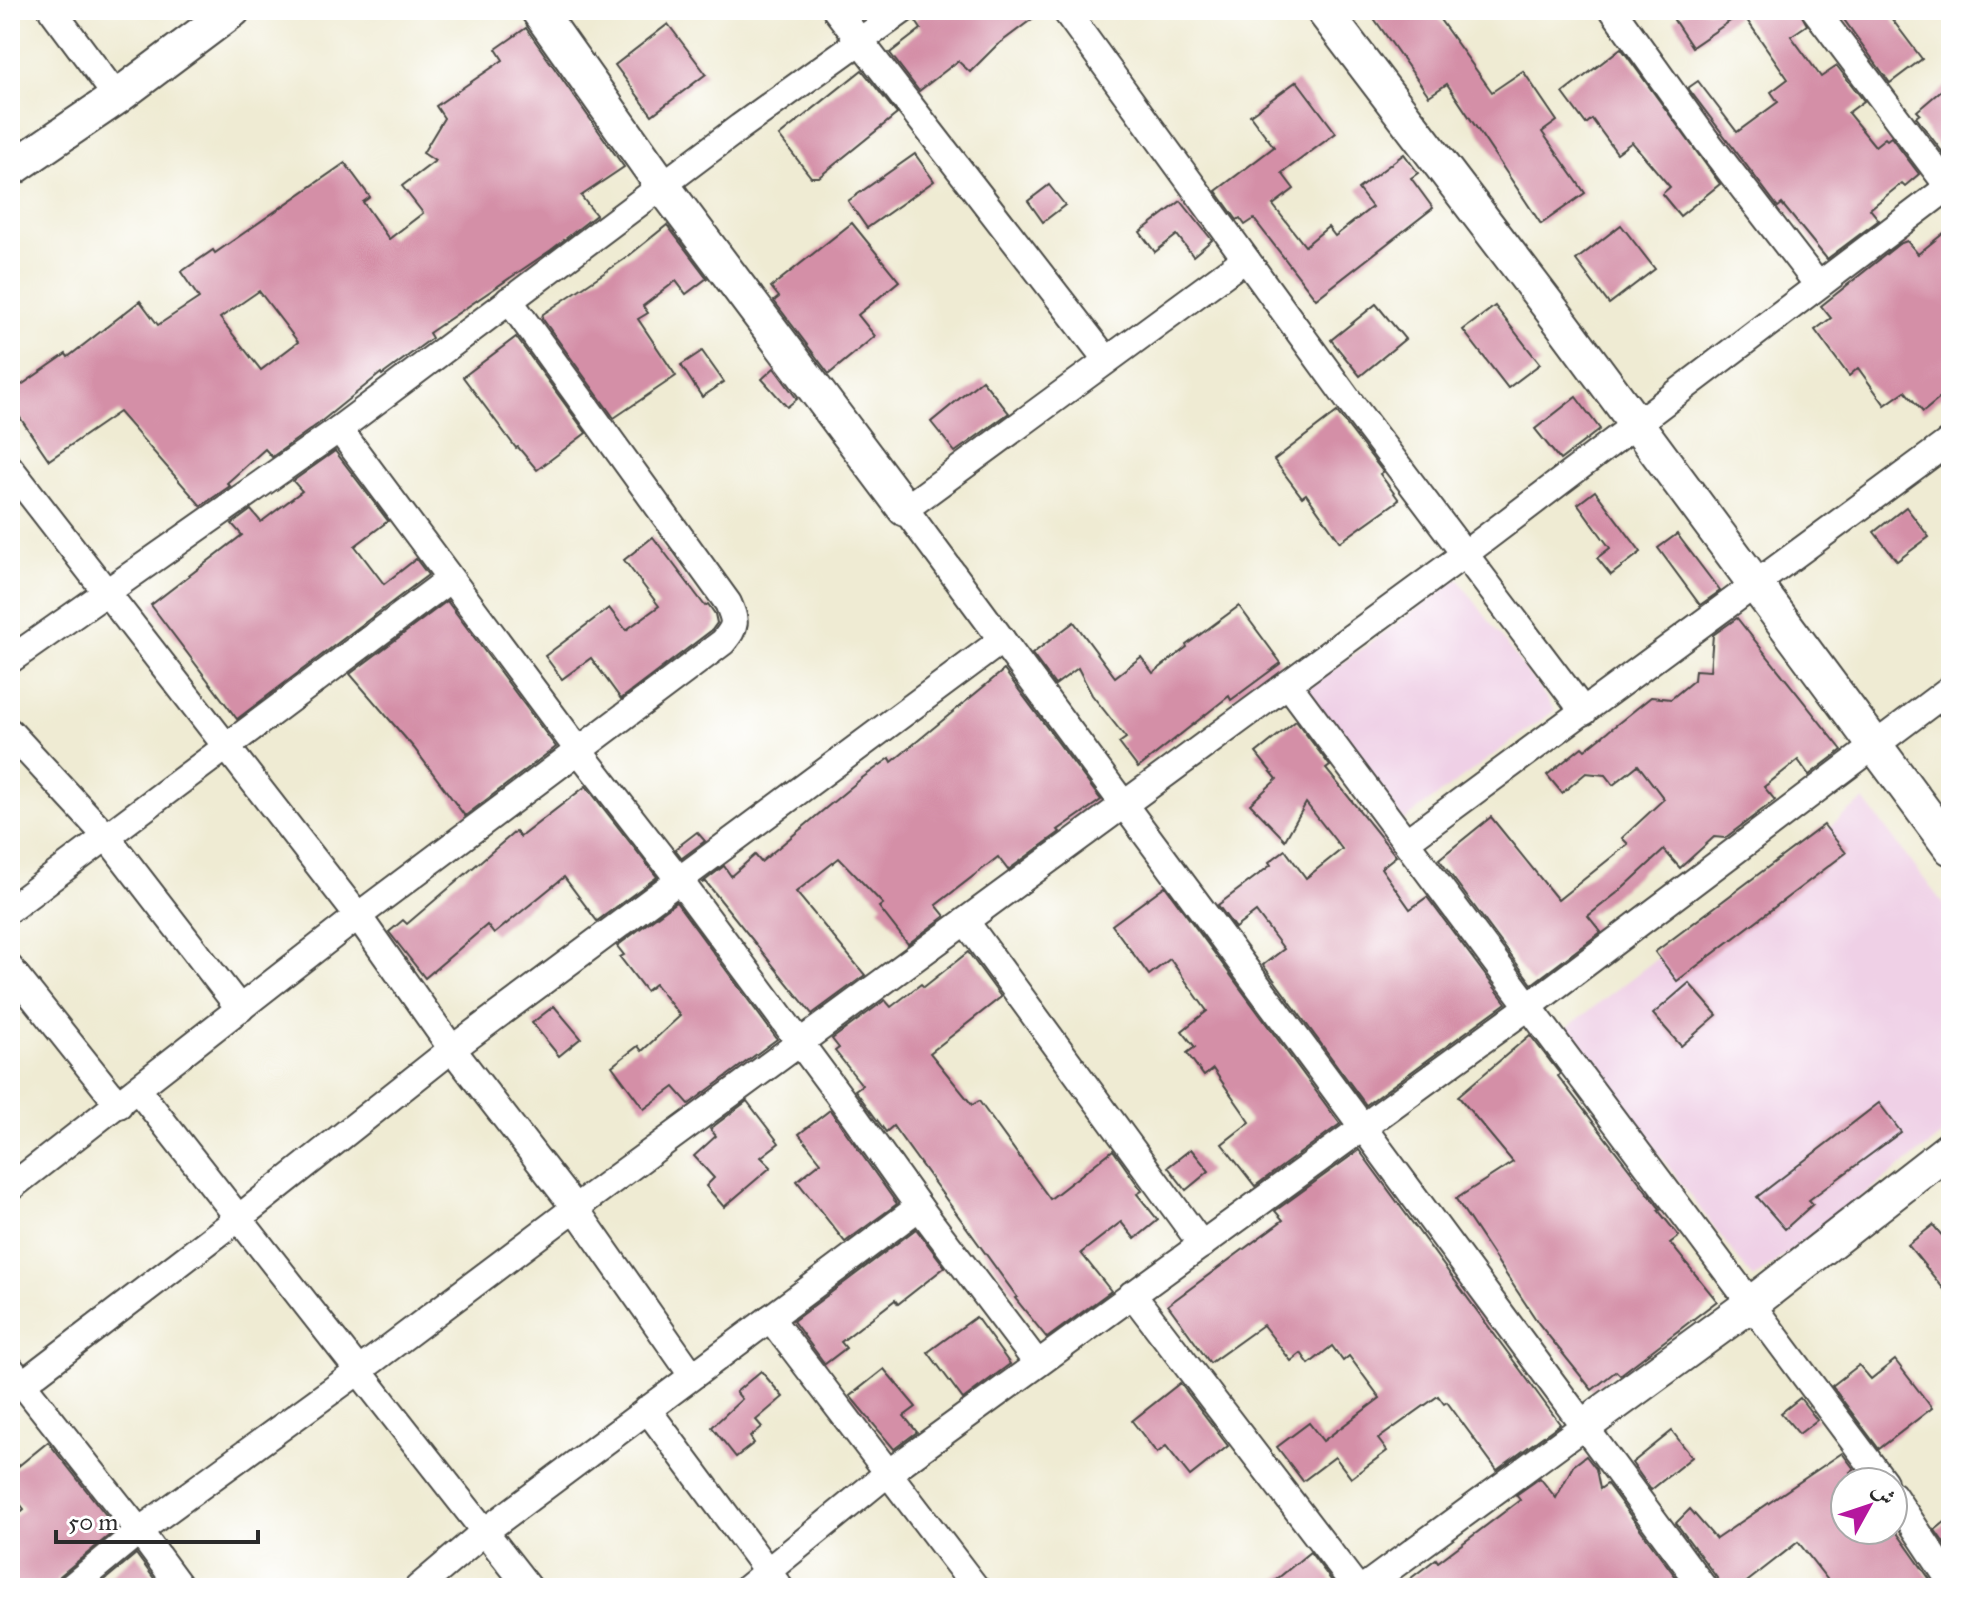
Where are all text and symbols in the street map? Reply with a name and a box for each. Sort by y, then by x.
north arrow [1829,1466,1909,1546]
text: ش [1867,1476,1901,1511]
scale bar [56,1494,258,1544]
text: 50 m [68,1507,118,1537]

